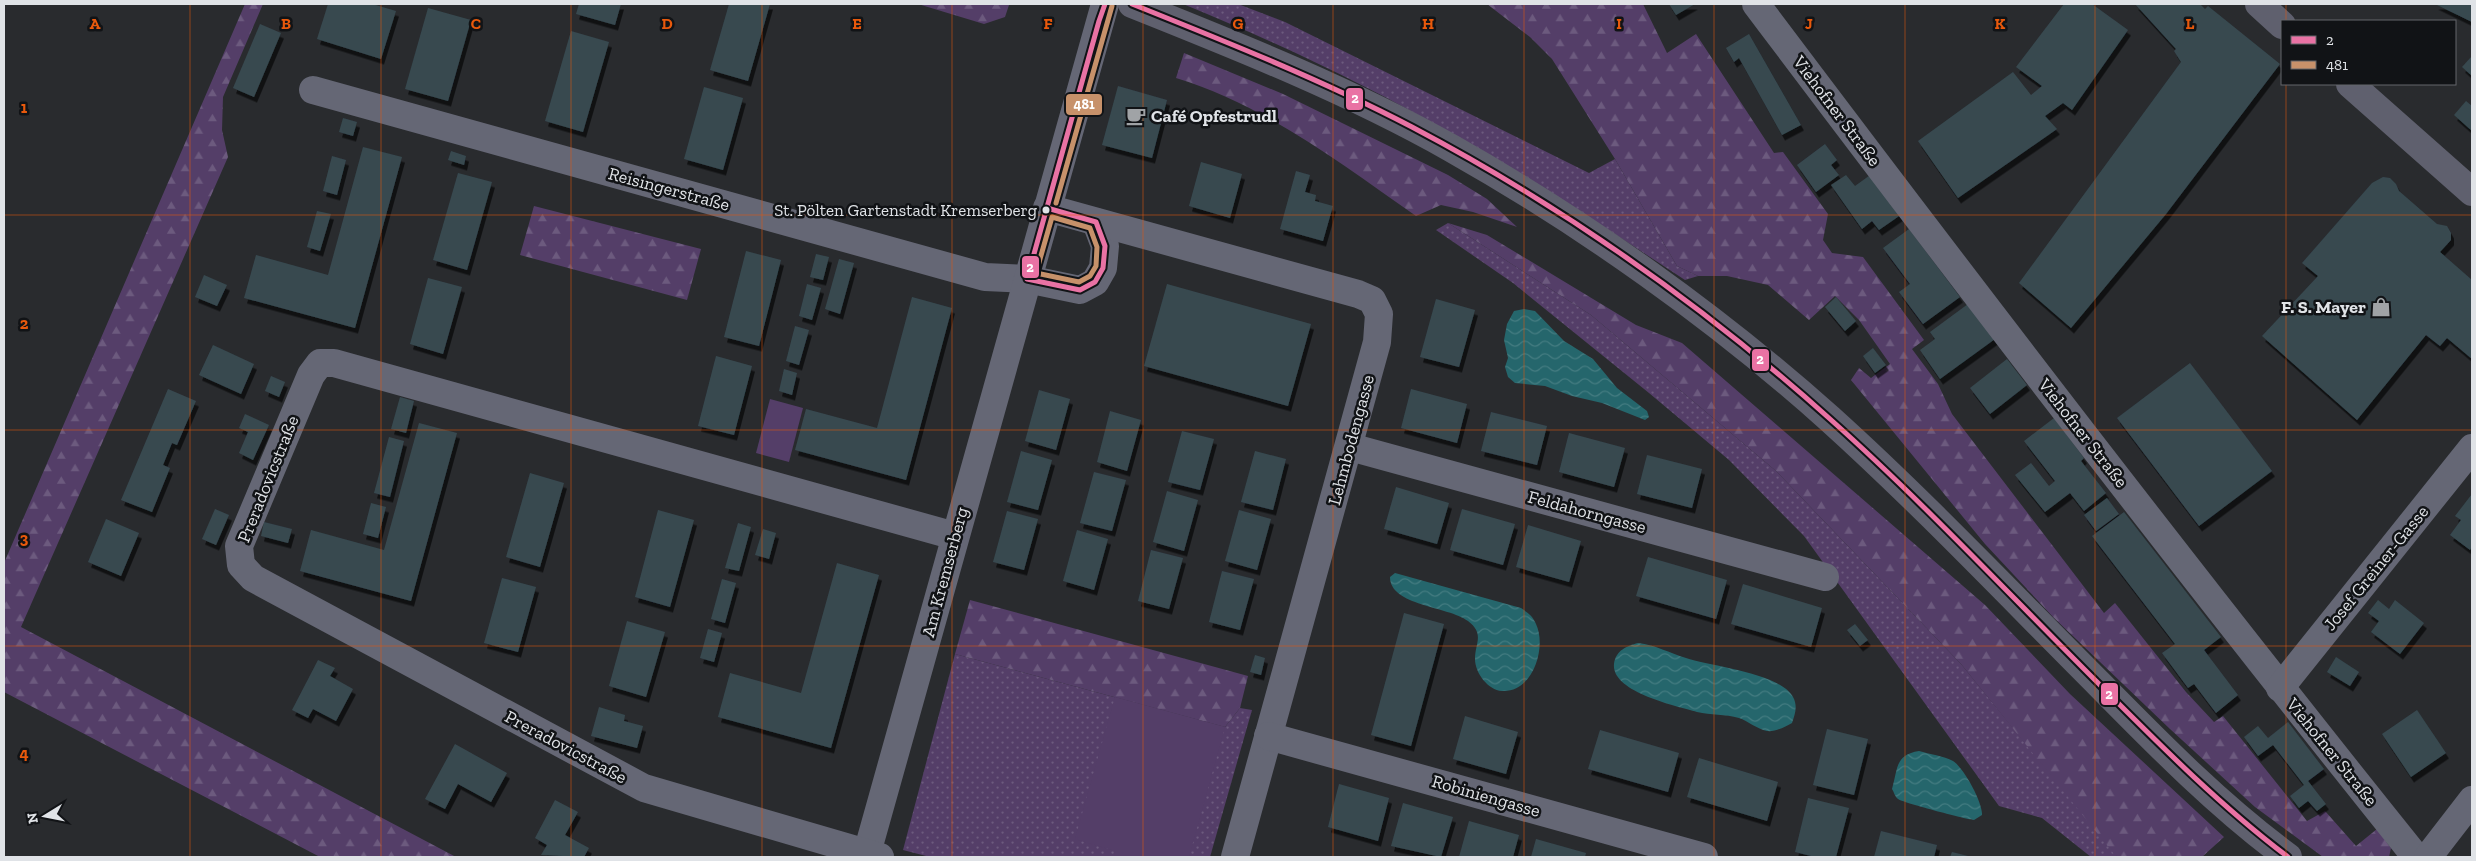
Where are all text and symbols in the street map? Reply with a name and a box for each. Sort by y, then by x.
text: A [90,14,101,33]
text: B [281,14,291,33]
text: C [471,14,481,33]
text: D [661,14,673,33]
text: E [852,14,862,33]
text: F [1043,14,1053,33]
text: G [1233,14,1244,33]
text: H [1422,14,1434,33]
text: I [1616,14,1622,33]
text: J [1805,14,1813,33]
text: K [1995,14,2006,33]
text: L [2186,14,2195,33]
legend [2281,20,2456,85]
text: 2 [2326,31,2334,49]
street label: Viehofner Straße [1788,51,1886,171]
text: 481 [2326,56,2348,74]
line badge: 2 [1345,87,1364,111]
text: 2 [1351,90,1359,107]
line badge: 481 [1065,93,1103,116]
text: 481 [1073,96,1095,113]
text: 1 [21,98,28,117]
cafe icon: Café Opfestrudl [1125,105,1147,127]
place label: Café Opfestrudl [1151,105,1277,127]
street label: Reisingerstraße [606,162,732,216]
place label: St. Pölten Gartenstadt Kremserberg [774,200,1038,220]
marker: St. Pölten Gartenstadt Kremserberg [1041,205,1051,215]
line badge: 2 [1021,255,1040,279]
text: 2 [1026,259,1034,276]
place label: F. S. Mayer [2281,296,2366,318]
shop icon: F. S. Mayer [2370,296,2392,318]
text: 2 [20,314,29,333]
line badge: 2 [1751,348,1770,372]
text: 2 [1756,351,1764,368]
street label: Lehmbodengasse [1323,372,1379,508]
street label: Viehofner Straße [2033,373,2133,492]
street label: Preradovicstraße [233,412,303,546]
street label: Feldahorngasse [1525,486,1649,538]
street label: Josef Greiner-Gasse [2319,501,2433,635]
street label: Am Kremserberg [917,504,973,639]
text: 3 [20,529,29,548]
line badge: 2 [2100,682,2119,706]
text: 2 [2105,686,2113,703]
street label: Viehofner Straße [2281,693,2382,810]
street label: Preradovicstraße [501,706,631,788]
text: 4 [19,744,29,763]
street label: Robiniengasse [1429,770,1543,822]
north arrow [20,791,70,841]
text: N [23,811,42,825]

